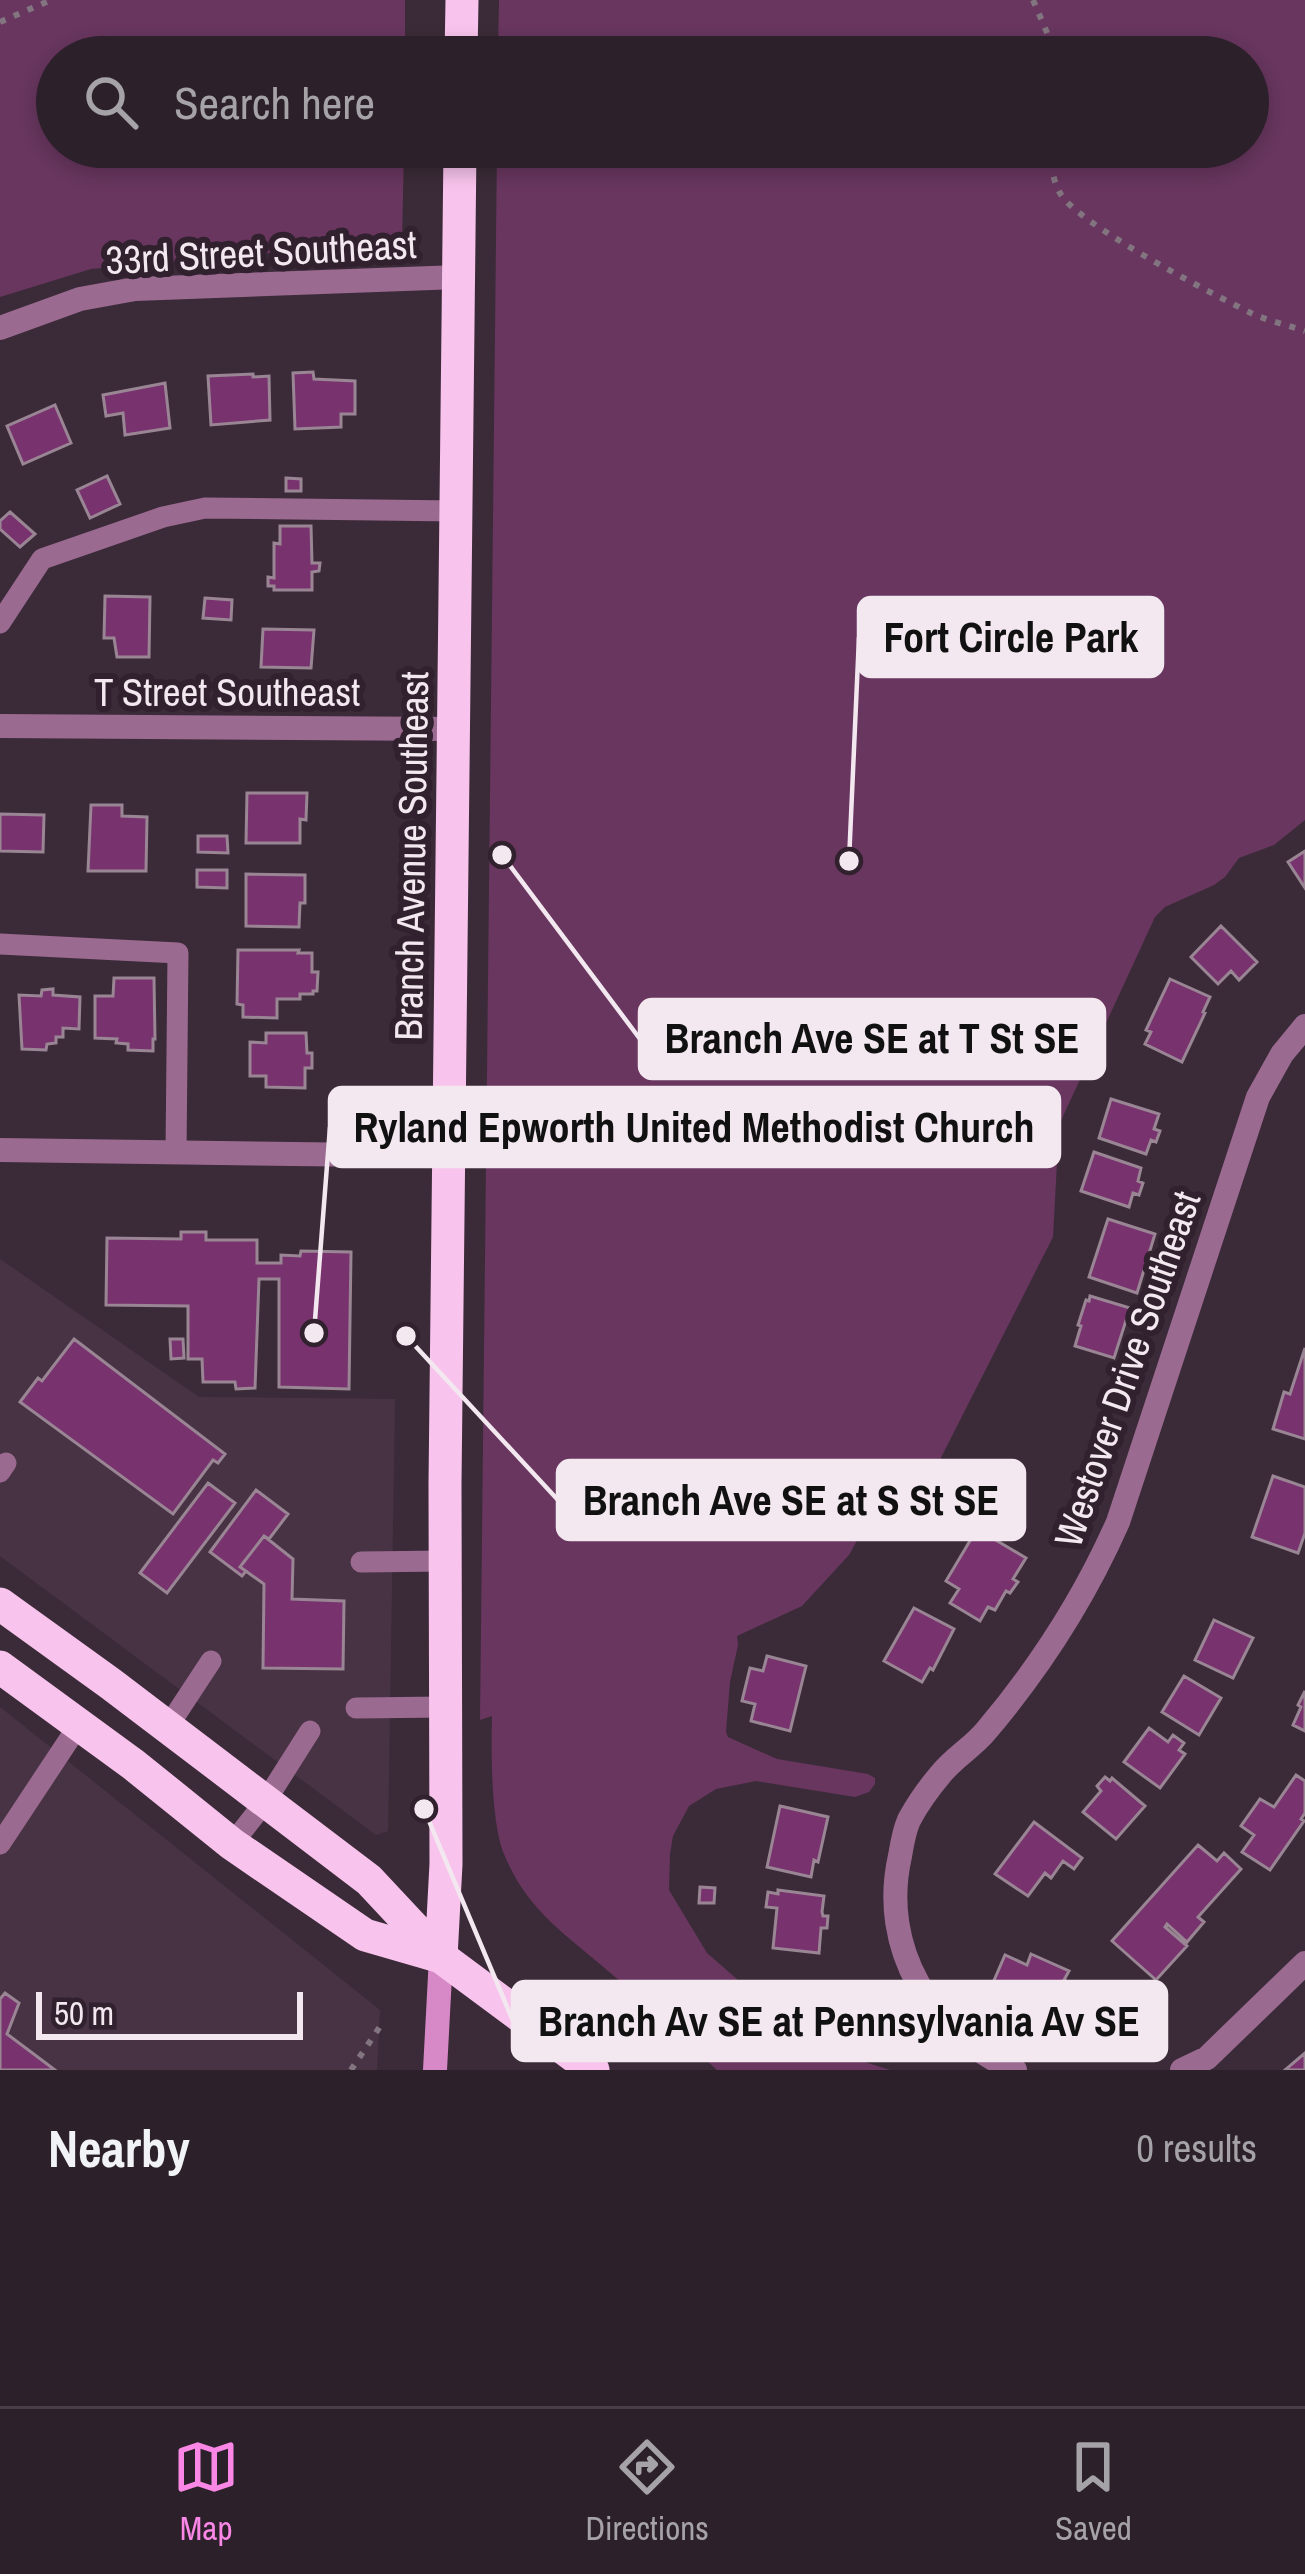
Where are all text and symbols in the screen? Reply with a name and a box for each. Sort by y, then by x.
search box [36,36,1269,168]
icon: search [78,69,144,135]
text: Search here [174,72,375,133]
street label: 33rd Street Southeast [104,218,418,286]
callout: Fort Circle Park [859,598,1162,676]
text: Fort Circle Park [884,609,1139,665]
street label: T Street Southeast [94,666,360,718]
street label: Branch Avenue Southeast [382,671,440,1041]
callout: Branch Ave SE at T St SE [640,1000,1104,1078]
text: Branch Ave SE at T St SE [665,1010,1079,1066]
callout: Ryland Epworth United Methodist Church [330,1088,1059,1166]
text: Ryland Epworth United Methodist Church [353,1099,1035,1155]
street label: Westover Drive Southeast [1042,1184,1212,1554]
callout: Branch Ave SE at S St SE [558,1461,1024,1539]
text: Branch Ave SE at S St SE [583,1472,999,1528]
callout: Branch Av SE at Pennsylvania Av SE [513,1982,1166,2060]
scale bar [36,1986,303,2039]
text: 50 m [54,1991,114,2035]
text: Branch Av SE at Pennsylvania Av SE [538,1993,1140,2049]
text: Nearby [48,2114,190,2183]
text: 0 results [1136,2122,1257,2174]
tab: Map [173,2434,239,2550]
tab: Directions [585,2434,709,2550]
tab: Saved [1055,2434,1132,2550]

